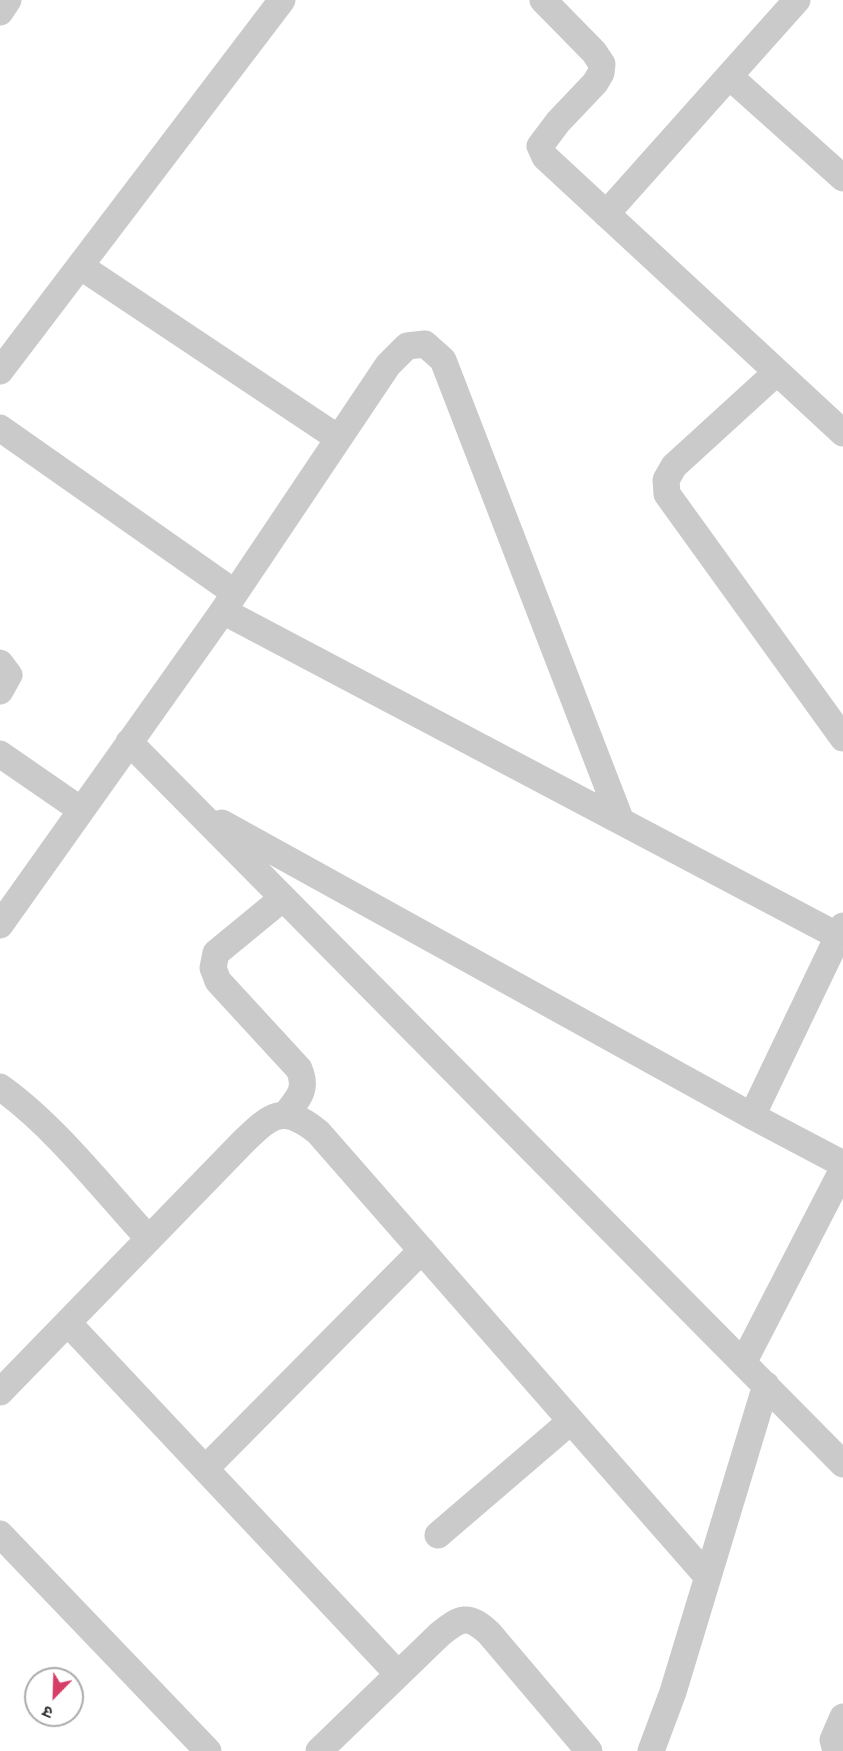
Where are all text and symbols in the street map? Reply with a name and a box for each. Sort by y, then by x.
north arrow [24,1667,84,1727]
text: उ [40,1703,55,1722]

